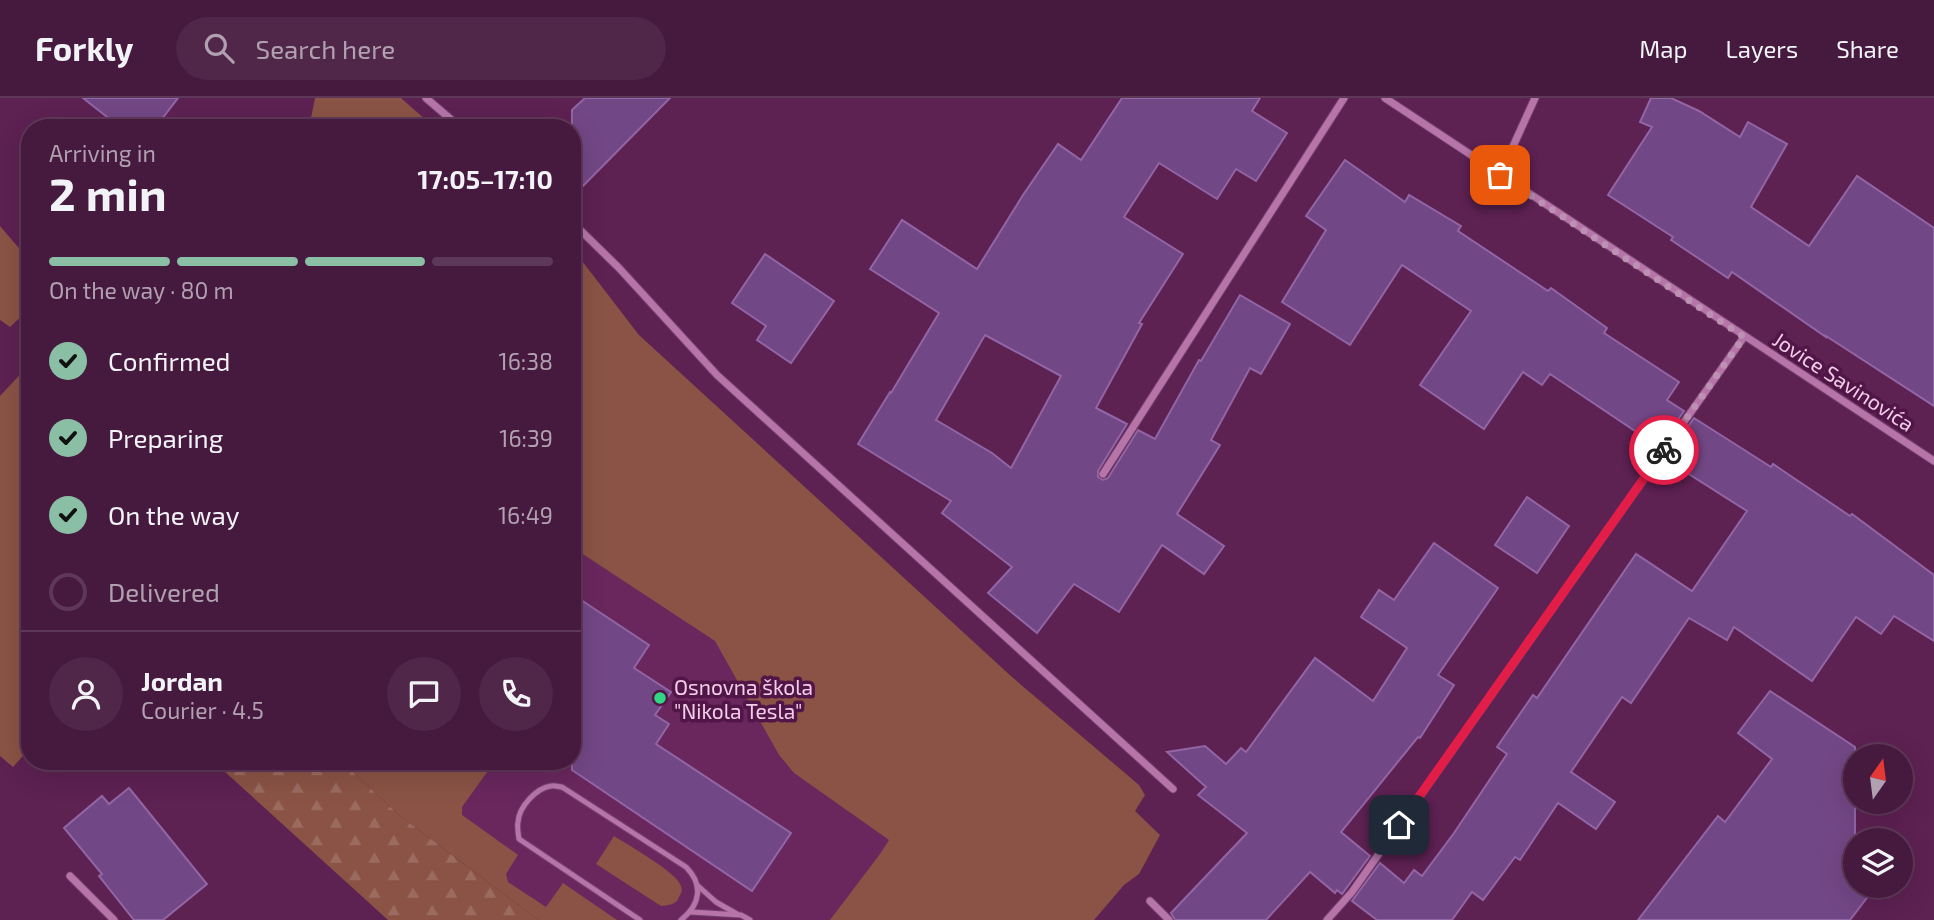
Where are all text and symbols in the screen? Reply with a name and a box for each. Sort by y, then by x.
search box [176,17,666,80]
text: Forkly [35,28,134,68]
icon: search [200,29,238,67]
text: Search here [256,33,395,64]
text: Map [1639,34,1687,63]
text: Layers [1725,34,1798,63]
text: Share [1836,34,1899,63]
text: Arriving in [49,139,156,167]
pin [1470,145,1530,205]
icon: bag [1481,156,1519,194]
text: 17:05–17:10 [418,163,553,194]
text: 2 min [49,165,167,220]
text: On the way · 80 m [49,276,234,304]
street label: Jovice Savinovića [1769,326,1919,436]
icon: check [49,342,87,380]
text: Confirmed [108,345,231,376]
text: 16:38 [499,347,553,375]
courier [1629,415,1699,485]
icon: check [49,419,87,457]
text: Preparing [108,422,223,453]
text: 16:39 [499,424,553,452]
icon: bike [1645,431,1683,469]
icon: check [49,496,87,534]
text: On the way [108,499,239,530]
text: 16:49 [498,501,553,529]
text: Delivered [108,576,220,607]
button: person [49,657,123,731]
button: chat [387,657,461,731]
button: phone [479,657,553,731]
text: Jordan [141,665,223,696]
place label: Osnovna škola "Nikola Tesla" [674,674,813,723]
marker: Osnovna škola "Nikola Tesla" [652,690,668,706]
text: Courier · 4.5 [141,696,264,724]
north arrow [1843,744,1913,814]
map controls [1843,744,1913,898]
pin [1369,795,1429,855]
icon: home [1380,806,1418,844]
button: layers [1843,828,1913,898]

